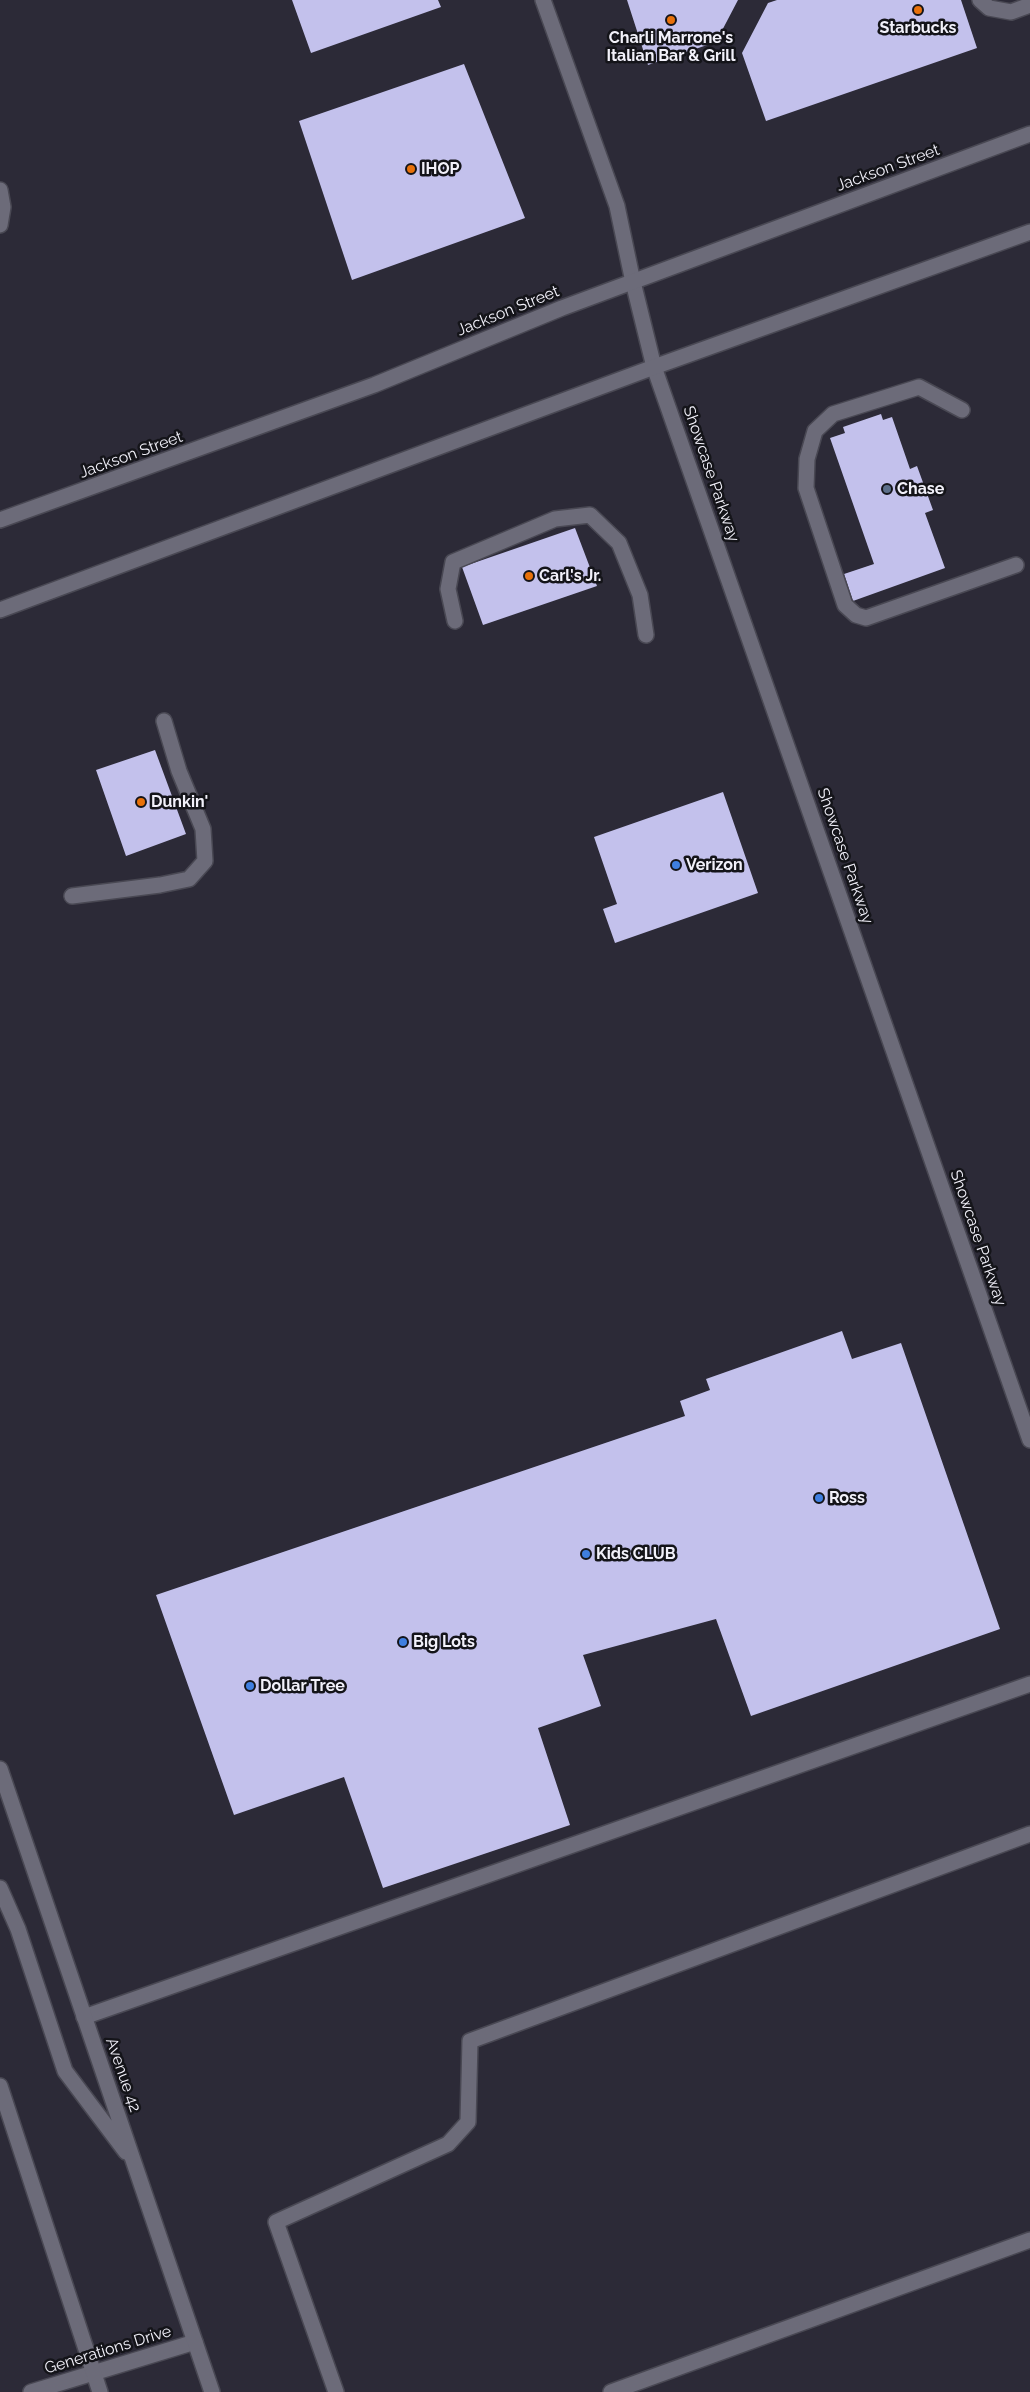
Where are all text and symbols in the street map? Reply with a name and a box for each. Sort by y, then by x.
marker: Starbucks [912,4,924,16]
marker: Charli Marrone's Italian Bar & Grill [665,14,677,26]
place label: Starbucks [880,18,956,38]
place label: Charli Marrone's Italian Bar & Grill [607,28,735,66]
street label: Jackson Street [834,140,942,196]
place label: IHOP [421,159,460,179]
marker: IHOP [405,163,417,175]
street label: Jackson Street [454,282,562,340]
street label: Showcase Parkway [679,404,743,544]
street label: Jackson Street [77,427,185,483]
place label: Chase [897,479,944,499]
marker: Chase [881,483,893,495]
place label: Carl's Jr. [539,566,601,586]
marker: Carl's Jr. [523,570,535,582]
street label: Showcase Parkway [813,786,877,926]
place label: Dunkin' [151,792,208,812]
marker: Dunkin' [135,796,147,808]
place label: Verizon [686,855,743,875]
marker: Verizon [670,859,682,871]
street label: Showcase Parkway [946,1168,1010,1308]
place label: Ross [829,1488,865,1508]
marker: Ross [813,1492,825,1504]
place label: Kids CLUB [596,1544,676,1564]
marker: Kids CLUB [580,1548,592,1560]
place label: Big Lots [413,1632,475,1652]
marker: Big Lots [397,1636,409,1648]
place label: Dollar Tree [260,1676,345,1696]
marker: Dollar Tree [244,1680,256,1692]
street label: Avenue 42 [101,2035,145,2115]
street label: Generations Drive [42,2322,174,2378]

